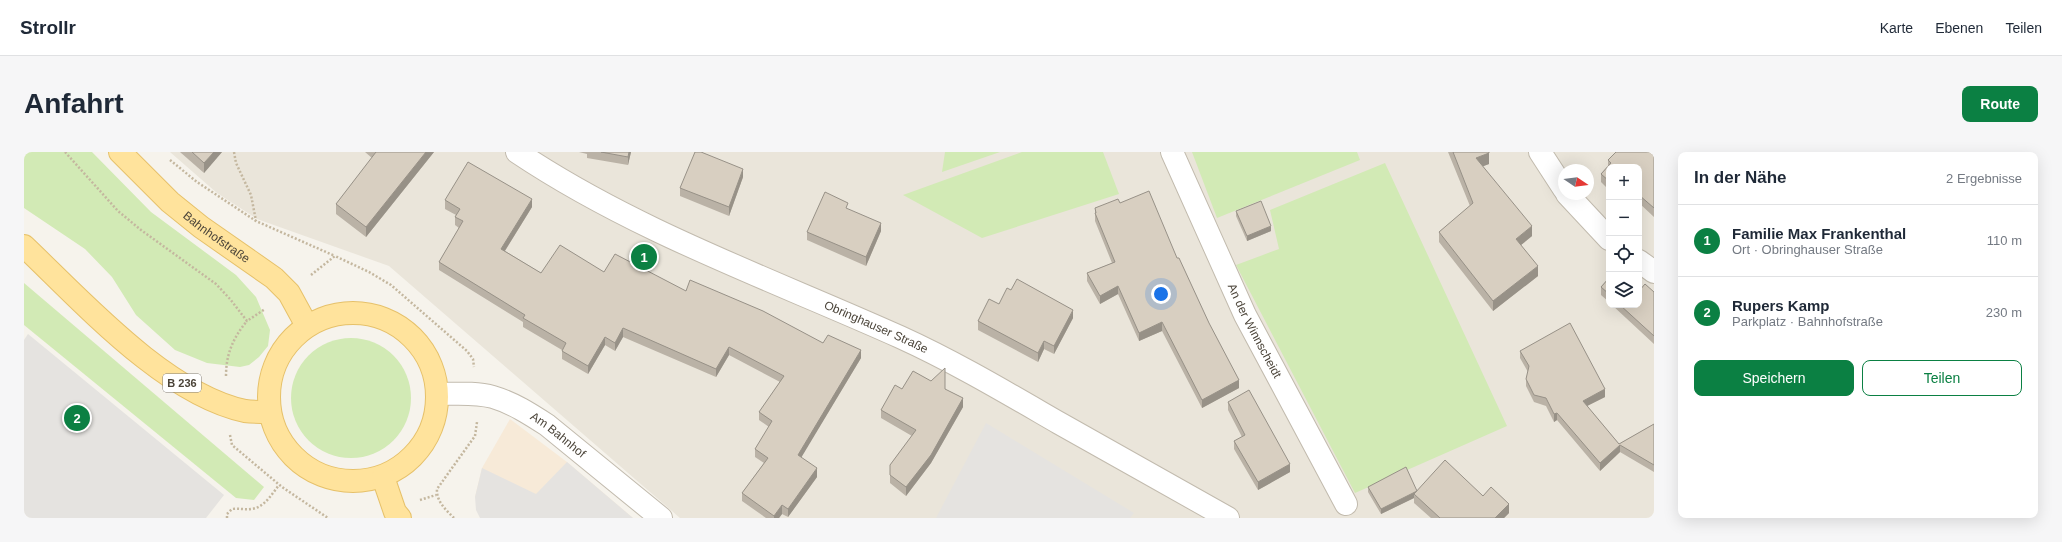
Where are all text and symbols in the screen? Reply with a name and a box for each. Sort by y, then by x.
text: Strollr [20,17,76,38]
text: Karte [1880,20,1913,36]
text: Ebenen [1935,20,1983,36]
text: Teilen [2005,20,2042,36]
button: Route [1962,86,2038,122]
text: Anfahrt [24,88,124,119]
north arrow [1558,164,1594,200]
map controls [1606,164,1642,308]
button: + [1606,164,1642,200]
text: In der Nähe [1694,168,1787,187]
text: 2 Ergebnisse [1946,171,2022,186]
button: − [1606,200,1642,236]
street label: Bahnhofstraße [180,208,253,266]
text: Familie Max Frankenthal [1732,225,1906,242]
text: 1 [1703,233,1711,248]
text: 110 m [1987,233,2022,248]
button: locate [1606,236,1642,272]
pin: 1 [631,242,657,272]
text: Ort · Obringhauser Straße [1732,242,1883,257]
button: layers [1606,272,1642,308]
street label: An der Winnscheidt [1225,281,1285,381]
your location [1151,284,1171,304]
text: Rupers Kamp [1732,297,1830,314]
street label: Obringhauser Straße [822,298,931,356]
text: 2 [1703,305,1711,320]
text: 230 m [1986,305,2022,320]
text: Parkplatz · Bahnhofstraße [1732,314,1883,329]
button: Speichern [1694,360,1854,396]
button: Teilen [1862,360,2022,396]
road number: B 236 [163,374,201,392]
pin: 2 [64,403,90,433]
street label: Am Bahnhof [528,409,589,461]

